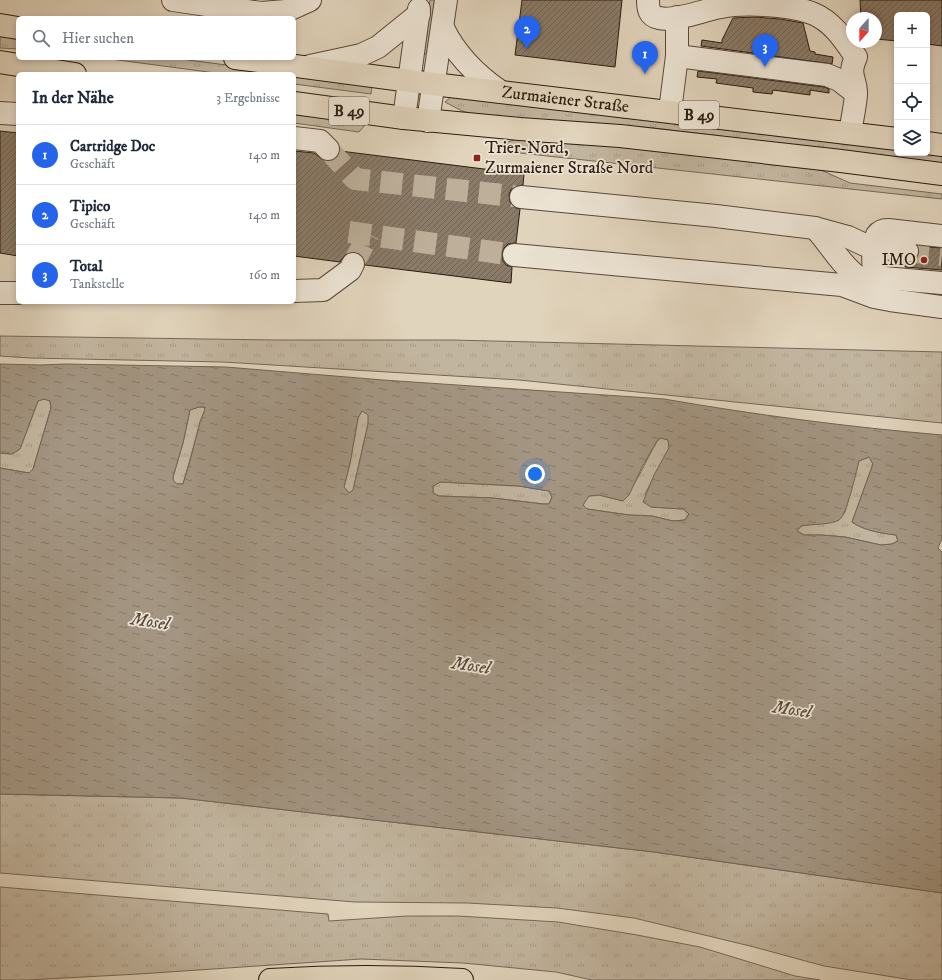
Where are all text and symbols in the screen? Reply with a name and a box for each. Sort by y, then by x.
north arrow [846,12,882,48]
map controls [894,12,930,156]
button: + [894,12,930,48]
search box [16,16,296,60]
pin: 2 [514,16,540,49]
icon: search [30,27,52,49]
text: Hier suchen [62,29,134,48]
pin: 3 [752,34,778,67]
pin: 1 [632,41,658,74]
button: − [894,48,930,84]
street label: Zurmaiener Straße [500,81,630,118]
button: locate [894,84,930,120]
text: In der Nähe [32,87,114,109]
text: 3 Ergebnisse [216,90,280,106]
road number: B 49 [329,97,369,125]
road number: B 49 [679,101,719,129]
button: layers [894,120,930,156]
text: Cartridge Doc [70,137,155,156]
place label: Trier-Nord, Zurmaiener Straße Nord [485,137,654,179]
text: 1 [43,147,47,163]
text: 140 m [248,147,280,163]
marker: Trier-Nord, Zurmaiener Straße Nord [472,153,482,163]
text: Geschäft [70,156,115,172]
text: Tipico [70,197,110,216]
text: 2 [42,207,48,223]
text: 140 m [248,207,280,223]
text: Geschäft [70,216,115,232]
place label: IMO [882,249,916,271]
marker: IMO [919,255,929,265]
text: Total [70,257,103,276]
text: 3 [43,267,47,283]
text: 160 m [249,267,280,283]
text: Tankstelle [70,276,124,292]
your location [525,464,545,484]
water label: Mosel [127,608,173,636]
water label: Mosel [448,652,494,680]
water label: Mosel [769,696,815,724]

